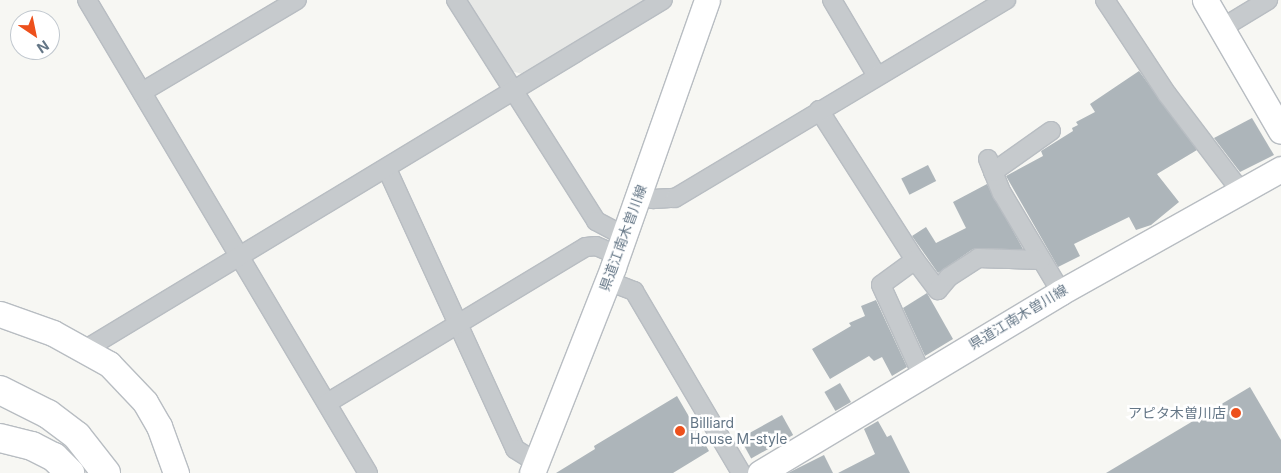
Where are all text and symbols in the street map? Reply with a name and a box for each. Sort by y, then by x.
north arrow [10,10,60,60]
text: N [34,37,52,57]
street label: 県道江南木曽川線 [596,183,650,293]
street label: 県道江南木曽川線 [966,281,1070,353]
place label: アピタ木曽川店 [1128,405,1226,421]
marker: アピタ木曽川店 [1230,407,1242,419]
place label: Billiard House M-style [690,415,787,448]
marker: Billiard House M-style [674,425,686,437]

